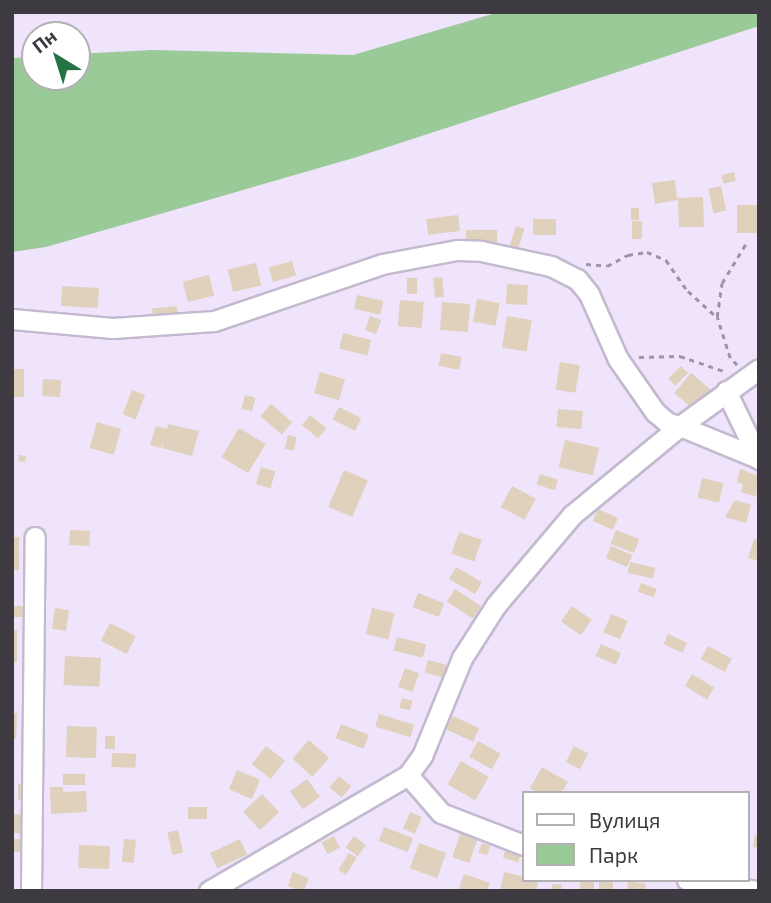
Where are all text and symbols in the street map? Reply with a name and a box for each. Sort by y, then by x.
north arrow [21,21,91,91]
text: Пн [27,24,61,57]
legend [522,791,750,882]
text: Вулиця [589,807,660,832]
text: Парк [589,842,638,867]

